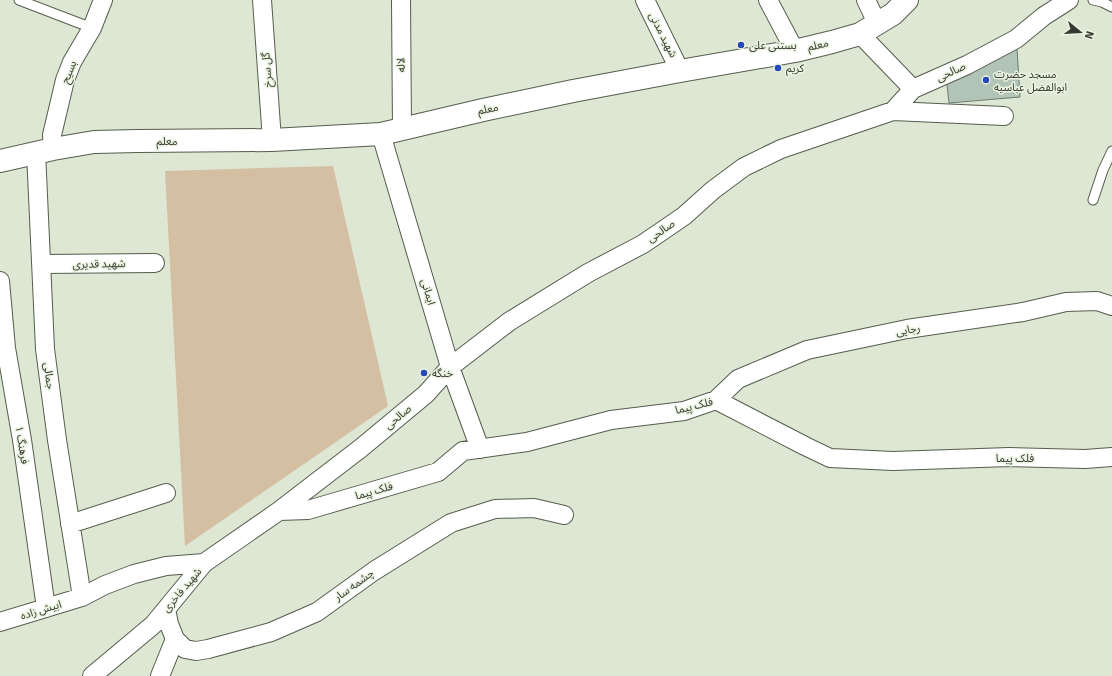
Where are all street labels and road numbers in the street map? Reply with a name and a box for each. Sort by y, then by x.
street label: شهید مدنی [646,10,680,60]
street label: معلم [806,36,830,56]
street label: گل سرخ [259,52,276,88]
street label: لاله [394,58,408,72]
street label: بسیح [59,59,80,86]
street label: صالحی [934,60,968,84]
street label: معلم [476,100,500,119]
street label: معلم [157,135,178,150]
street label: صالحی [645,217,678,245]
street label: شهید قدیری [72,257,126,271]
street label: ایمانی [418,277,438,307]
street label: رجایی [895,321,921,339]
street label: جمالی [41,362,57,391]
street label: فلک پیما [674,395,714,418]
street label: صالحی [382,402,414,432]
street label: فرهنگ ۱ [13,425,31,465]
street label: فلک پیما [996,452,1034,466]
street label: فلک پیما [354,479,395,504]
street label: شهید فاخری [160,565,205,615]
street label: چشمه سار [331,566,377,605]
street label: ابیش زاده [19,598,63,622]

